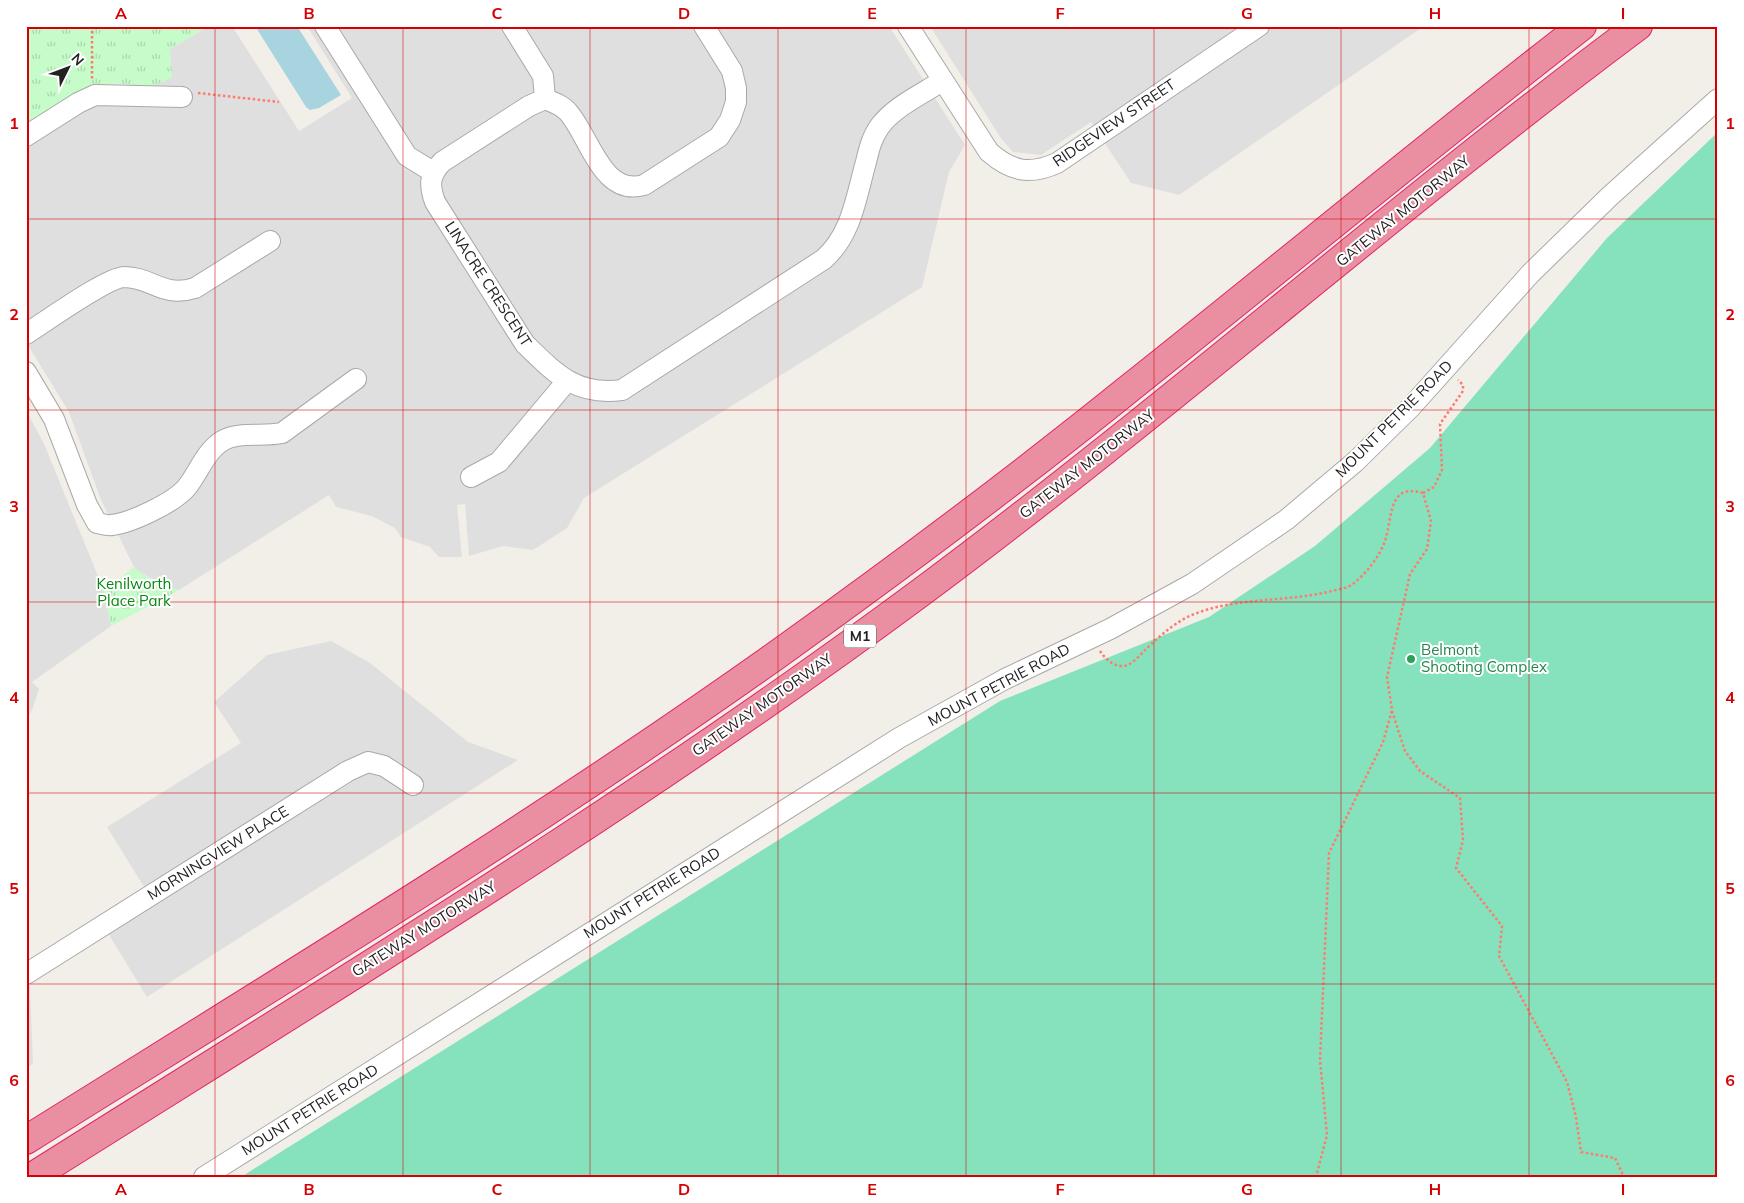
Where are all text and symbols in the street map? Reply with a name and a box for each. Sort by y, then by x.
text: A [115,3,127,23]
text: B [303,3,315,23]
text: C [492,3,503,23]
text: D [678,3,690,23]
text: E [867,3,877,23]
text: F [1055,3,1065,23]
text: G [1241,3,1253,23]
text: H [1429,3,1441,23]
text: I [1621,3,1625,23]
north arrow [42,42,92,92]
text: N [67,49,88,69]
street label: RIDGEVIEW STREET [1049,74,1179,171]
text: 1 [9,113,19,133]
text: 1 [1725,113,1735,133]
street label: GATEWAY MOTORWAY [1332,150,1474,270]
street label: LINACRE CRESCENT [441,218,536,350]
text: 2 [9,304,19,324]
text: 2 [1725,304,1735,324]
street label: MOUNT PETRIE ROAD [1331,356,1456,481]
street label: GATEWAY MOTORWAY [1015,404,1159,522]
text: 3 [9,496,19,516]
text: 3 [1725,496,1735,516]
park label: Kenilworth Place Park [97,574,171,610]
road number: M1 [844,624,876,648]
street label: MOUNT PETRIE ROAD [925,639,1073,730]
place label: Belmont Shooting Complex [1421,640,1547,676]
street label: GATEWAY MOTORWAY [688,649,836,760]
marker: Belmont Shooting Complex [1405,653,1417,665]
text: 4 [9,687,19,707]
text: 4 [1725,687,1735,707]
street label: MORNINGVIEW PLACE [144,801,292,904]
street label: MOUNT PETRIE ROAD [580,843,724,942]
street label: GATEWAY MOTORWAY [348,876,500,981]
text: 5 [9,878,19,898]
text: 5 [1725,878,1735,898]
street label: MOUNT PETRIE ROAD [238,1060,382,1159]
text: 6 [9,1070,19,1090]
text: 6 [1725,1070,1735,1090]
text: A [115,1179,127,1199]
text: B [303,1179,315,1199]
text: C [492,1179,503,1199]
text: D [678,1179,690,1199]
text: E [867,1179,877,1199]
text: F [1055,1179,1065,1199]
text: G [1241,1179,1253,1199]
text: H [1429,1179,1441,1199]
text: I [1621,1179,1625,1199]

